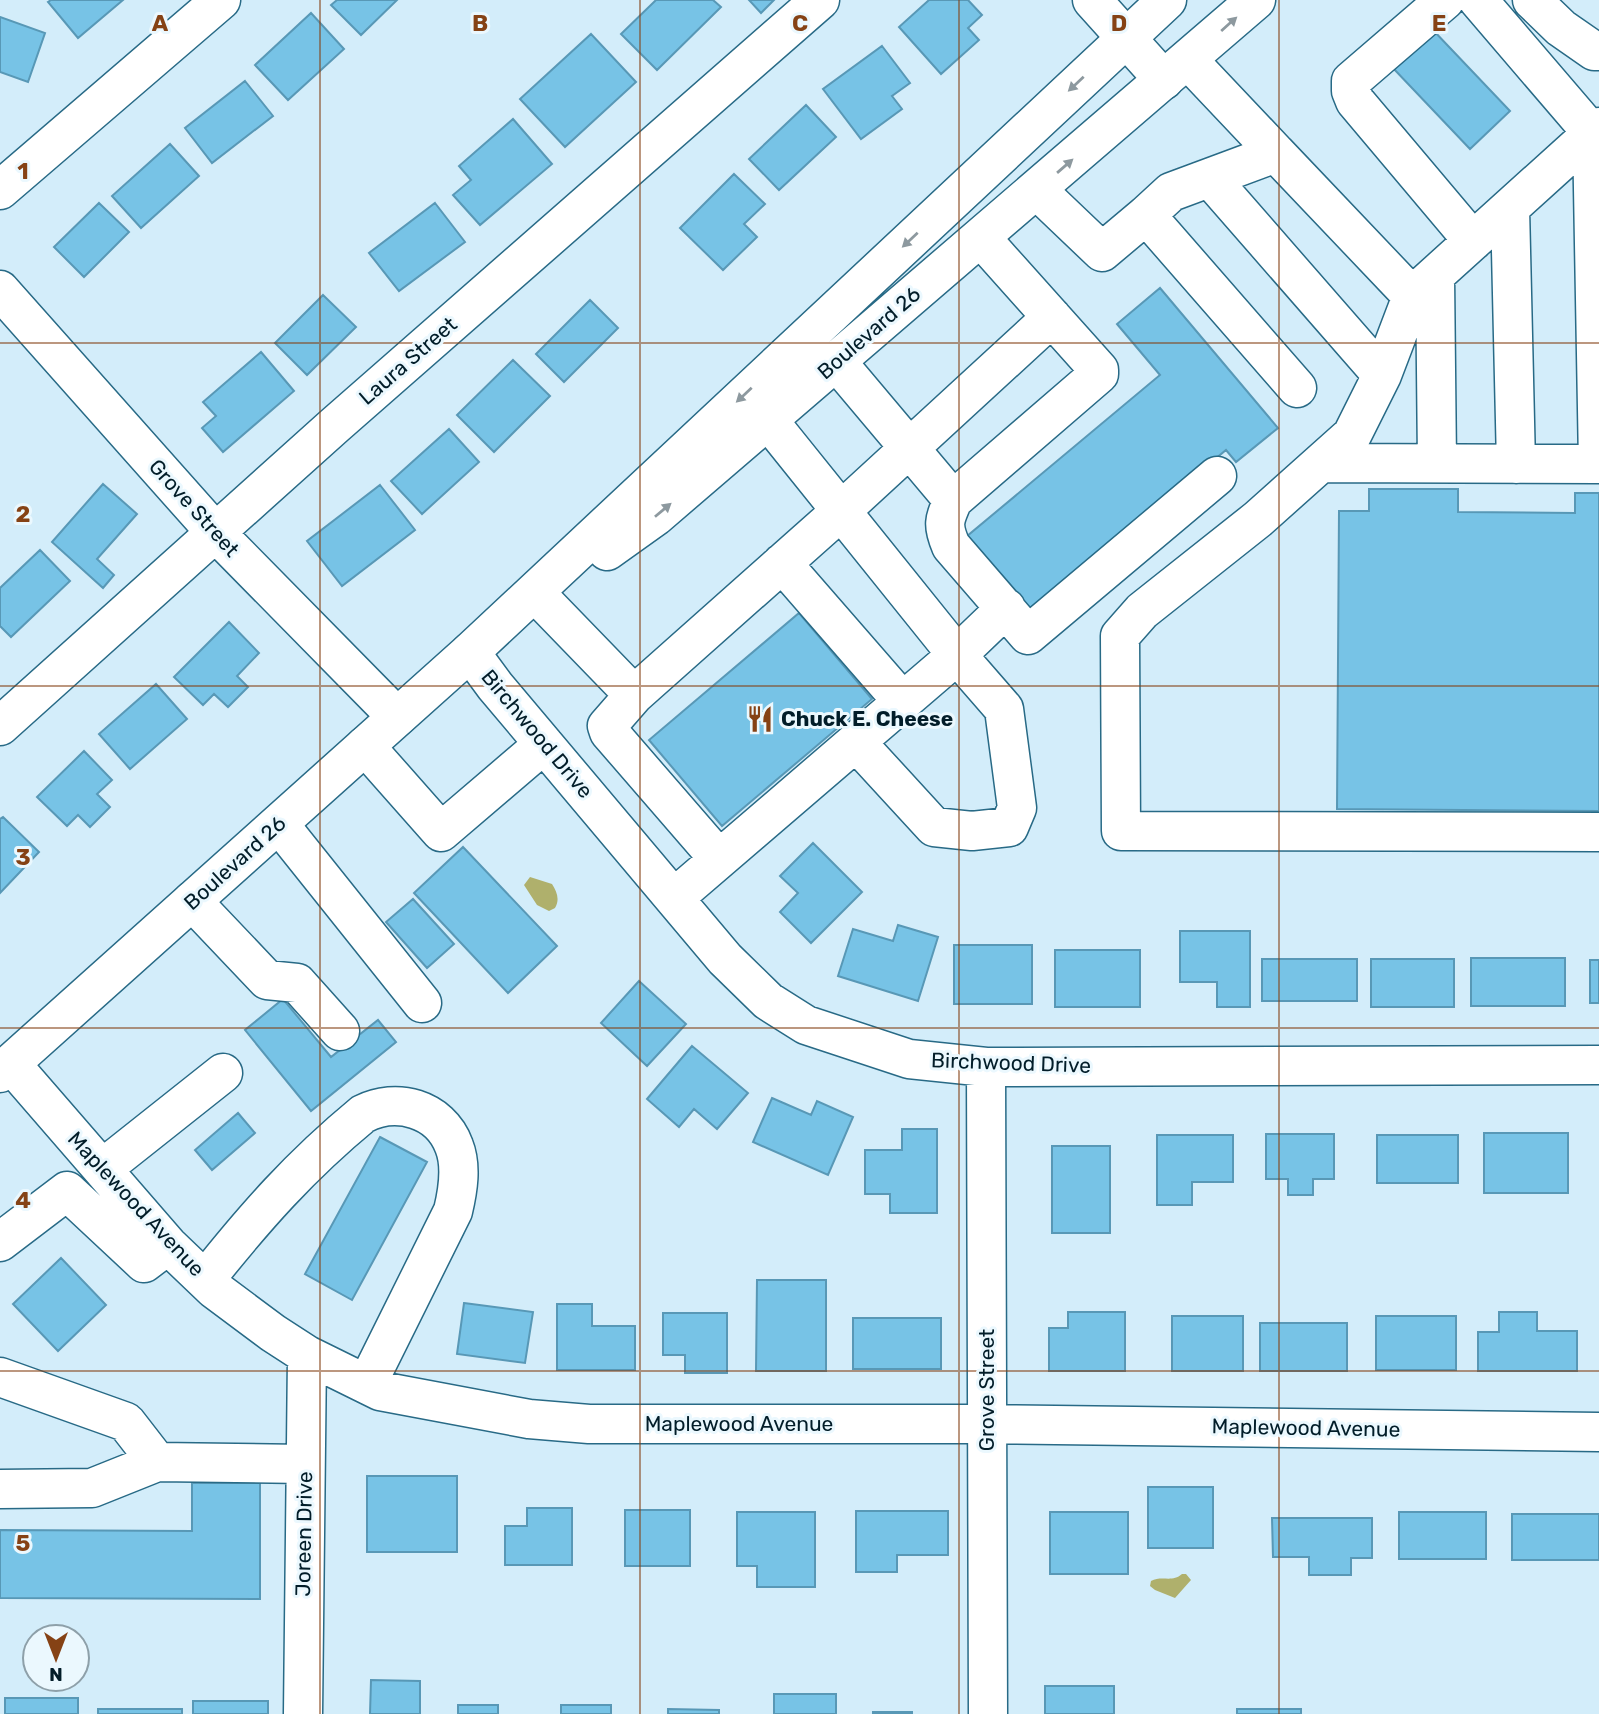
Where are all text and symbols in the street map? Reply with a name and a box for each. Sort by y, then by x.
text: A [152,9,169,37]
text: B [472,9,488,37]
text: C [792,9,808,37]
text: D [1111,9,1127,37]
text: E [1432,9,1446,37]
one-way arrow [1220,17,1237,32]
one-way arrow [1068,76,1085,92]
text: 1 [17,157,29,185]
one-way arrow [1056,158,1074,174]
one-way arrow [901,232,919,248]
street label: Boulevard 26 [812,281,925,384]
street label: Laura Street [354,311,462,410]
one-way arrow [736,387,753,403]
street label: Grove Street [144,454,245,562]
text: 2 [16,500,30,528]
one-way arrow [654,502,672,518]
street label: Birchwood Drive [476,664,598,803]
restaurant icon: Chuck E. Cheese [745,704,775,734]
place label: Chuck E. Cheese [781,706,953,731]
street label: Boulevard 26 [179,810,291,915]
text: 3 [15,843,31,871]
street label: Birchwood Drive [931,1047,1091,1078]
street label: Maplewood Avenue [63,1126,210,1281]
text: 4 [15,1186,31,1214]
street label: Grove Street [974,1329,999,1451]
street label: Maplewood Avenue [645,1411,833,1436]
street label: Maplewood Avenue [1211,1413,1401,1442]
street label: Joreen Drive [290,1471,317,1597]
text: 5 [16,1529,31,1557]
north arrow [21,1623,91,1693]
text: N [49,1663,63,1686]

